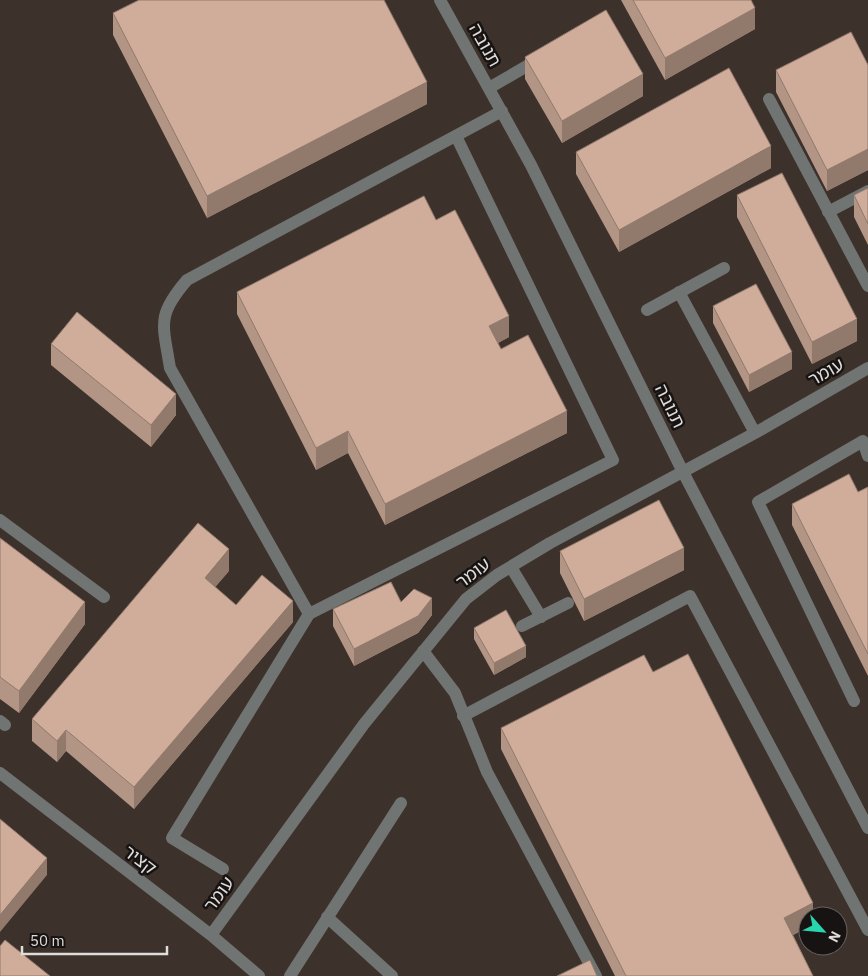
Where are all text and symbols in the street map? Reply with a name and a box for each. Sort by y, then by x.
street label: תנובה [464,19,507,70]
street label: עומר [804,352,848,391]
street label: תנובה [650,380,691,432]
street label: עומר [451,552,495,593]
street label: קציר [119,840,161,879]
street label: עומר [198,872,239,916]
north arrow [798,906,848,956]
scale bar [22,924,168,956]
text: N [824,928,845,946]
text: 50 m [30,931,65,950]

